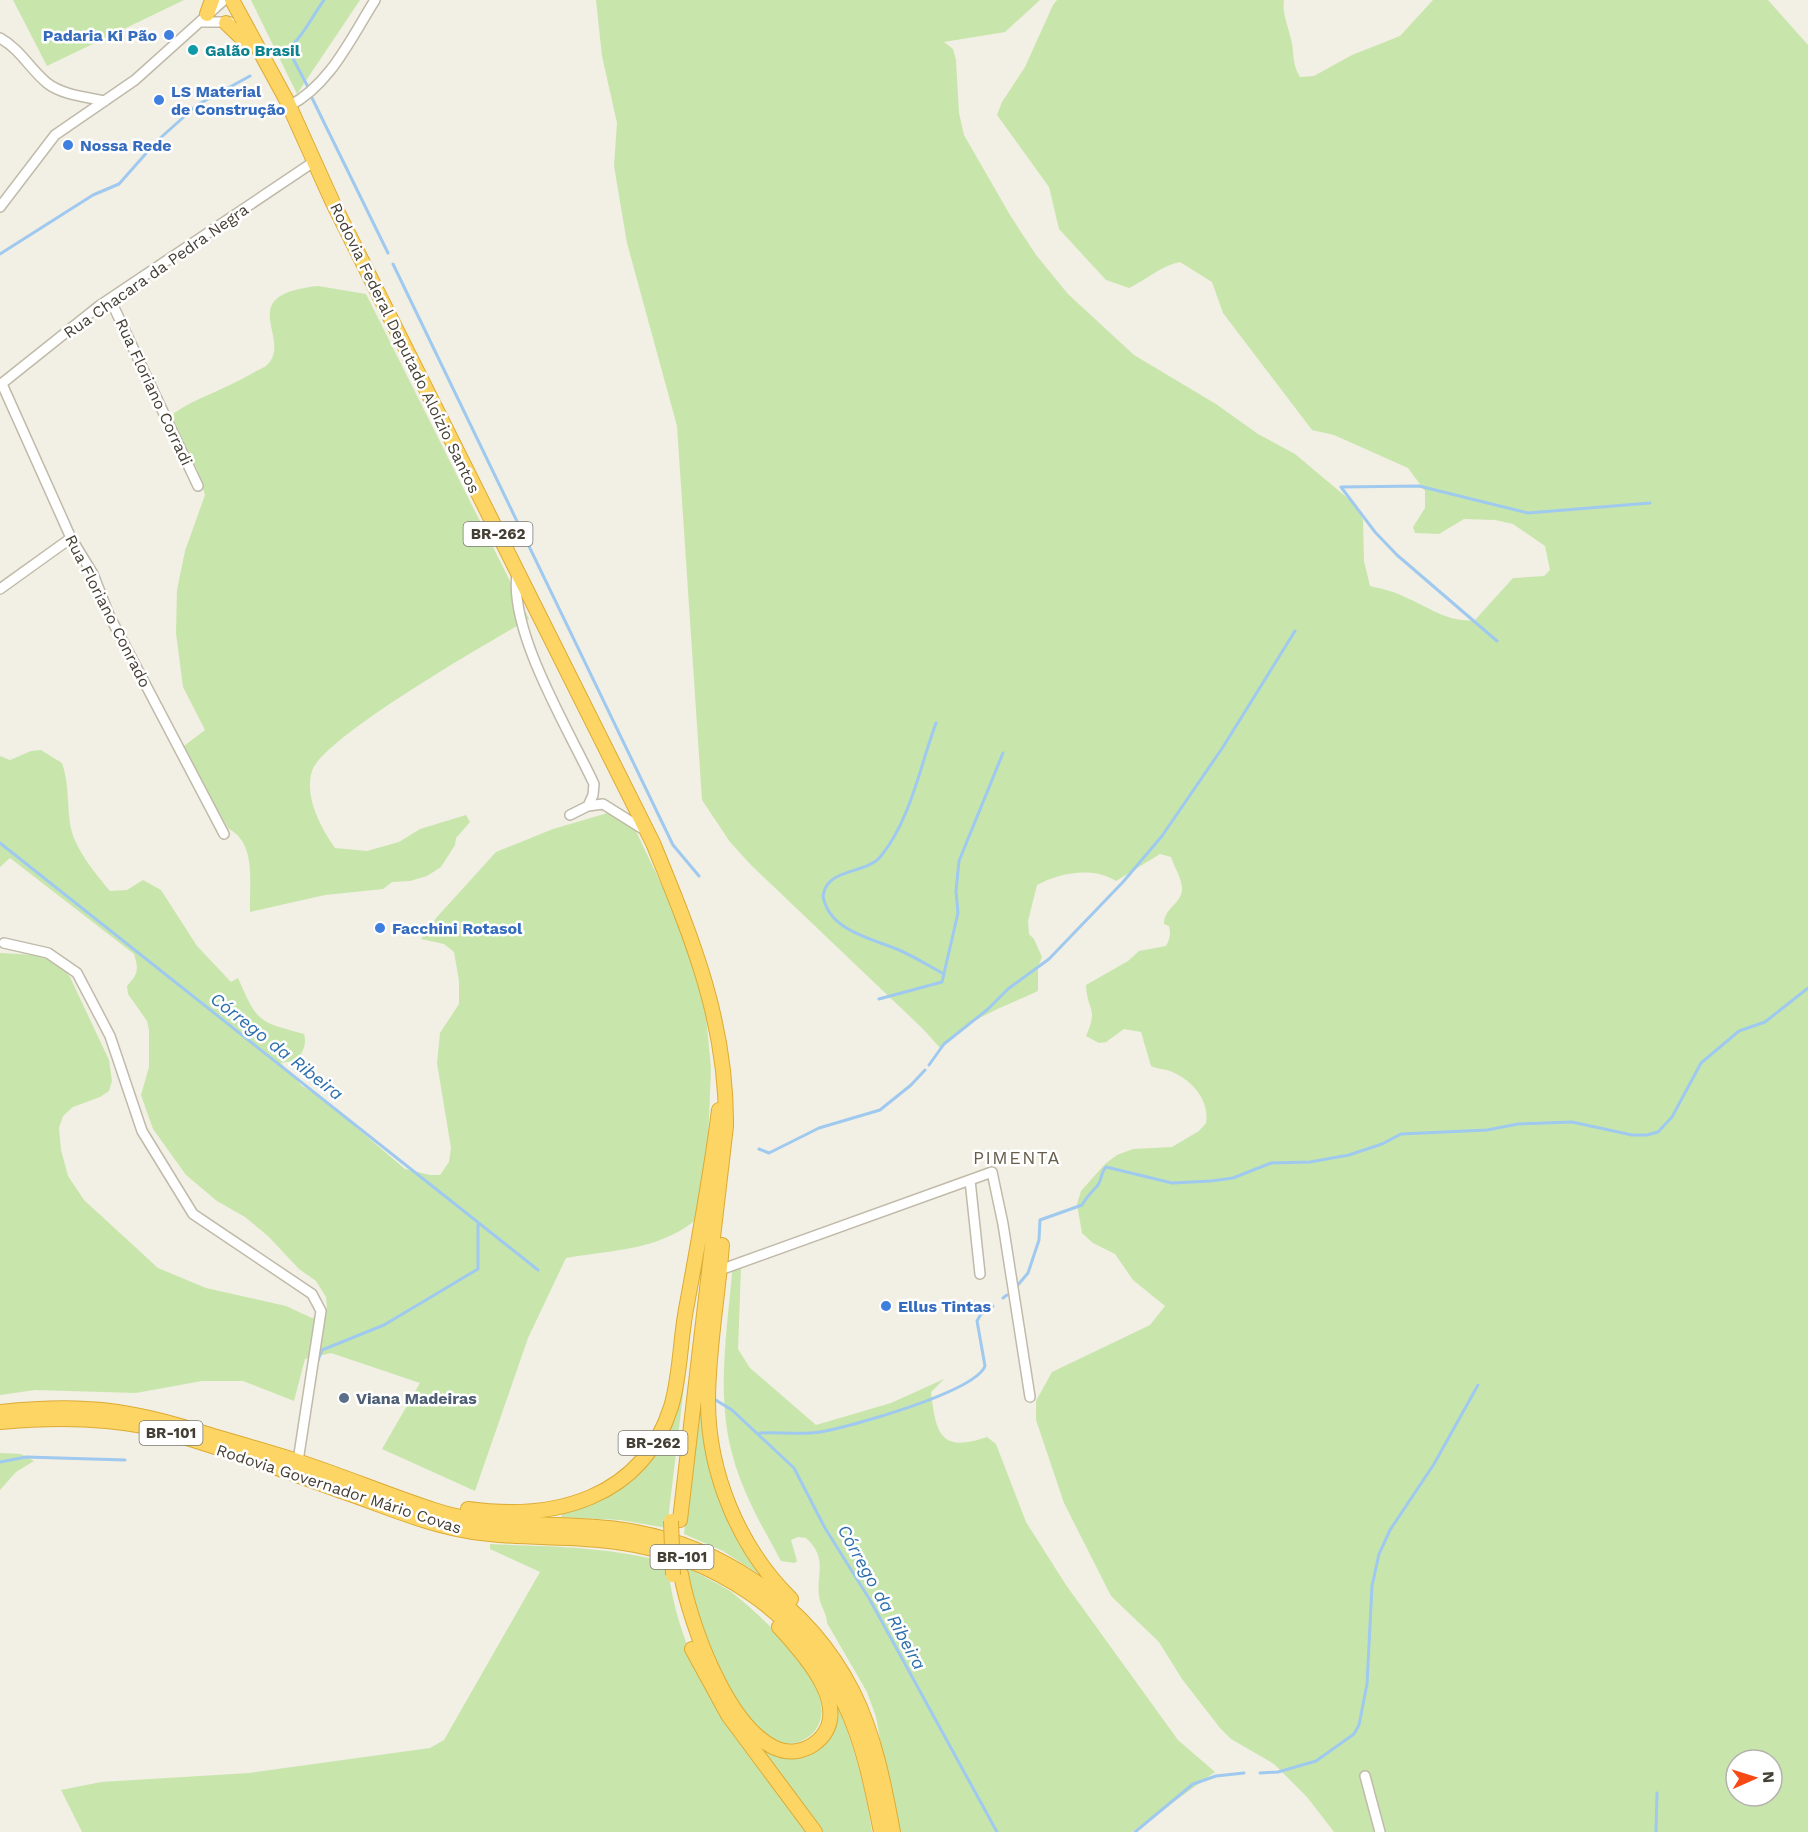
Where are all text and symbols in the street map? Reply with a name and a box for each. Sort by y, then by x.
place label: Padaria Ki Pão [43,26,157,45]
marker: Padaria Ki Pão [162,28,176,42]
place label: Galão Brasil [205,41,301,60]
marker: Galão Brasil [186,43,200,57]
place label: LS Material de Construção [171,82,286,119]
marker: LS Material de Construção [152,93,166,107]
place label: Nossa Rede [80,136,172,155]
marker: Nossa Rede [61,138,75,152]
street label: Rua Chacara da Pedra Negra [60,200,252,342]
street label: Rodovia Federal Deputado Aloízio Santos [326,200,484,496]
street label: Rua Floriano Corradi [112,315,196,469]
road number: BR-262 [464,522,532,546]
street label: Rua Floriano Conrado [61,531,155,691]
place label: Facchini Rotasol [392,919,523,938]
marker: Facchini Rotasol [373,921,387,935]
water label: Córrego da Ribeira [206,988,348,1104]
district label: PIMENTA [973,1147,1061,1168]
place label: Ellus Tintas [898,1297,991,1316]
marker: Ellus Tintas [879,1299,893,1313]
place label: Viana Madeiras [356,1389,477,1408]
marker: Viana Madeiras [337,1391,351,1405]
road number: BR-101 [140,1421,202,1445]
road number: BR-262 [618,1431,688,1455]
street label: Rodovia Governador Mário Covas [214,1440,464,1538]
water label: Córrego da Ribeira [833,1521,931,1673]
road number: BR-101 [650,1545,714,1569]
north arrow [1724,1748,1784,1808]
text: N [1759,1771,1778,1784]

